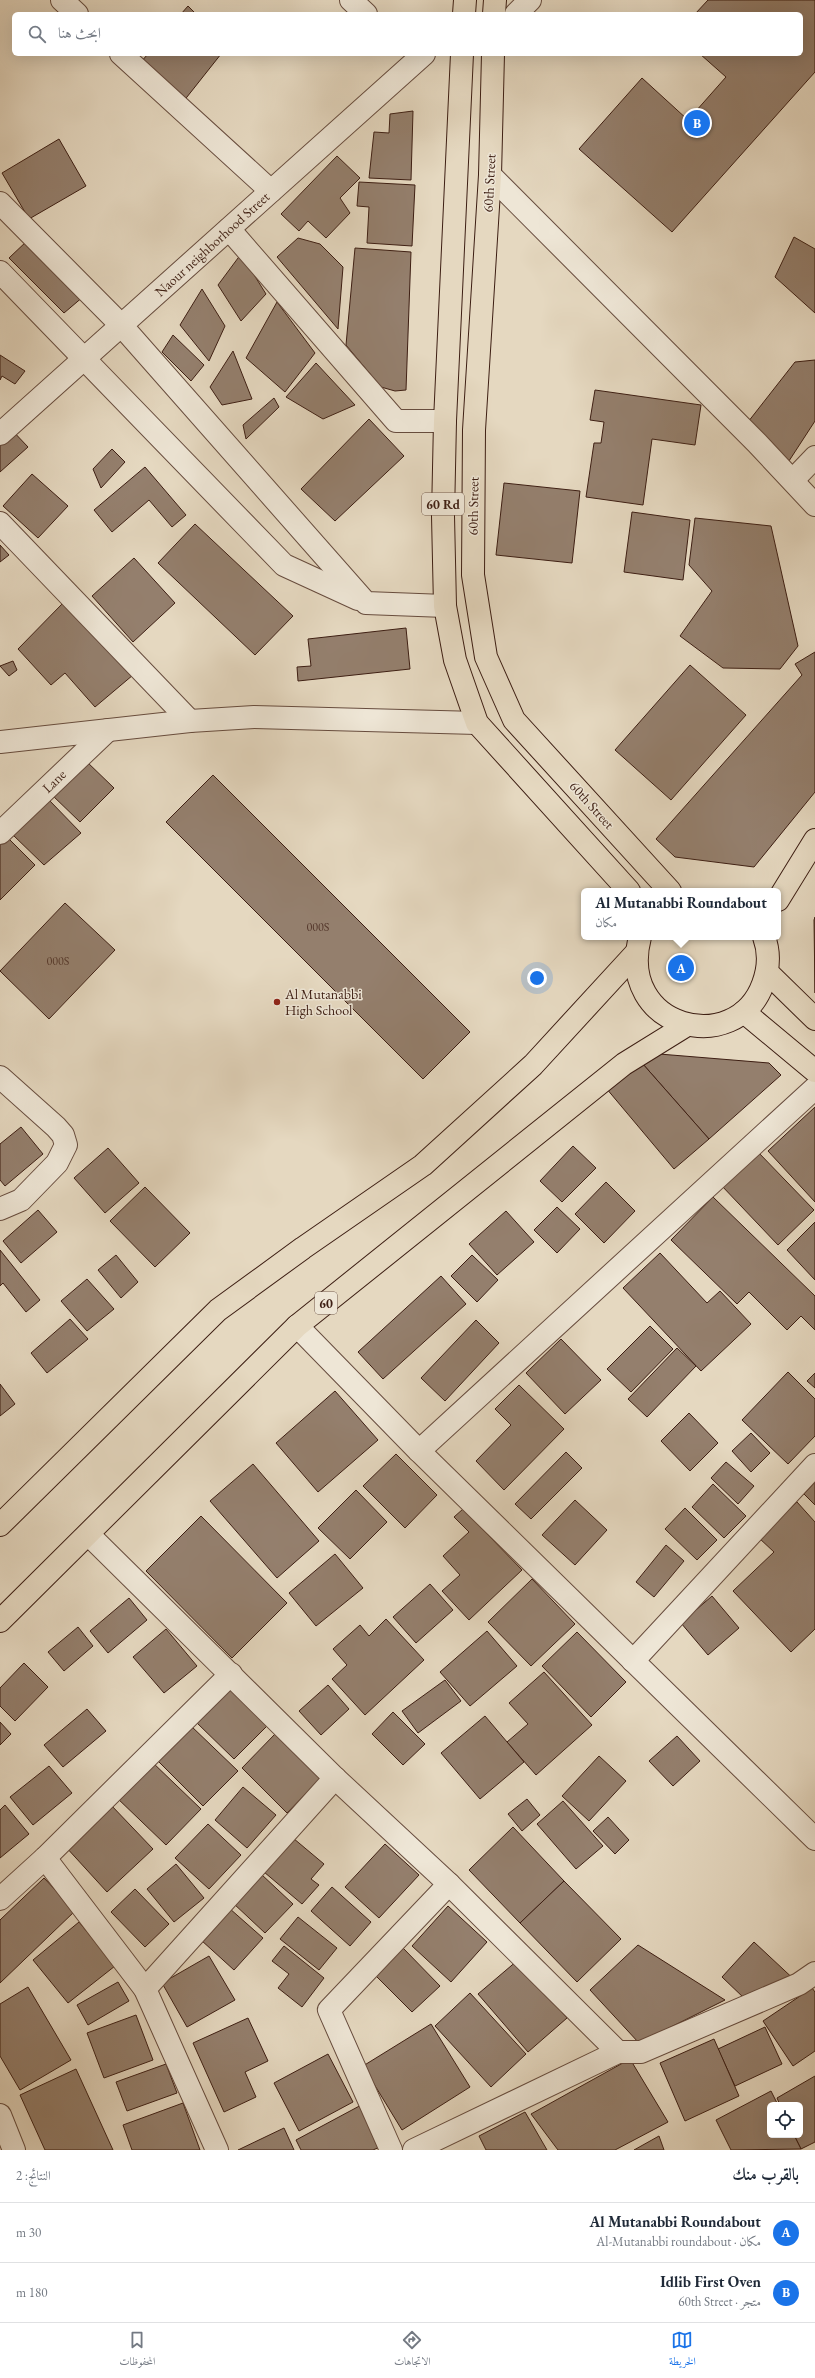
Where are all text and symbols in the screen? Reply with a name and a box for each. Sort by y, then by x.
search box [12,12,803,56]
icon: search [26,23,48,45]
text: ابحث هنا [58,23,101,42]
pin: B [684,108,710,138]
street label: 60th Street [478,153,500,213]
street label: Naour neighborhood Street [151,187,274,300]
street label: 60th Street [463,476,483,535]
road number: 60 Rd [422,493,464,515]
street label: Lane [38,765,70,797]
street label: 60th Street [566,777,619,833]
popup [581,888,781,940]
text: Al Mutanabbi Roundabout [595,893,767,912]
text: مكان [595,914,617,931]
house number: 000S [307,919,330,935]
house number: 000S [47,953,70,969]
pin: A [668,953,694,983]
your location [527,968,547,988]
place label: Al Mutanabbi High School [284,985,362,1019]
marker: Al Mutanabbi High School [272,997,282,1007]
road number: 60 [315,1292,337,1314]
map controls [767,2102,803,2138]
button: locate [767,2102,803,2138]
text: بالقرب منك [732,2163,799,2185]
text: النتائج: 2 [16,2167,51,2184]
text: Al Mutanabbi Roundabout [589,2212,761,2231]
text: 30 m [16,2224,41,2241]
text: A [781,2224,791,2241]
text: مكان · Al-Mutanabbi roundabout [596,2233,761,2250]
text: Idlib First Oven [660,2272,761,2291]
text: 180 m [16,2284,47,2301]
text: B [782,2284,790,2301]
text: متجر · 60th Street [678,2293,761,2310]
tab: المحفوظات [119,2329,155,2372]
tab: الاتجاهات [394,2329,431,2372]
tab: الخريطة [669,2329,696,2372]

